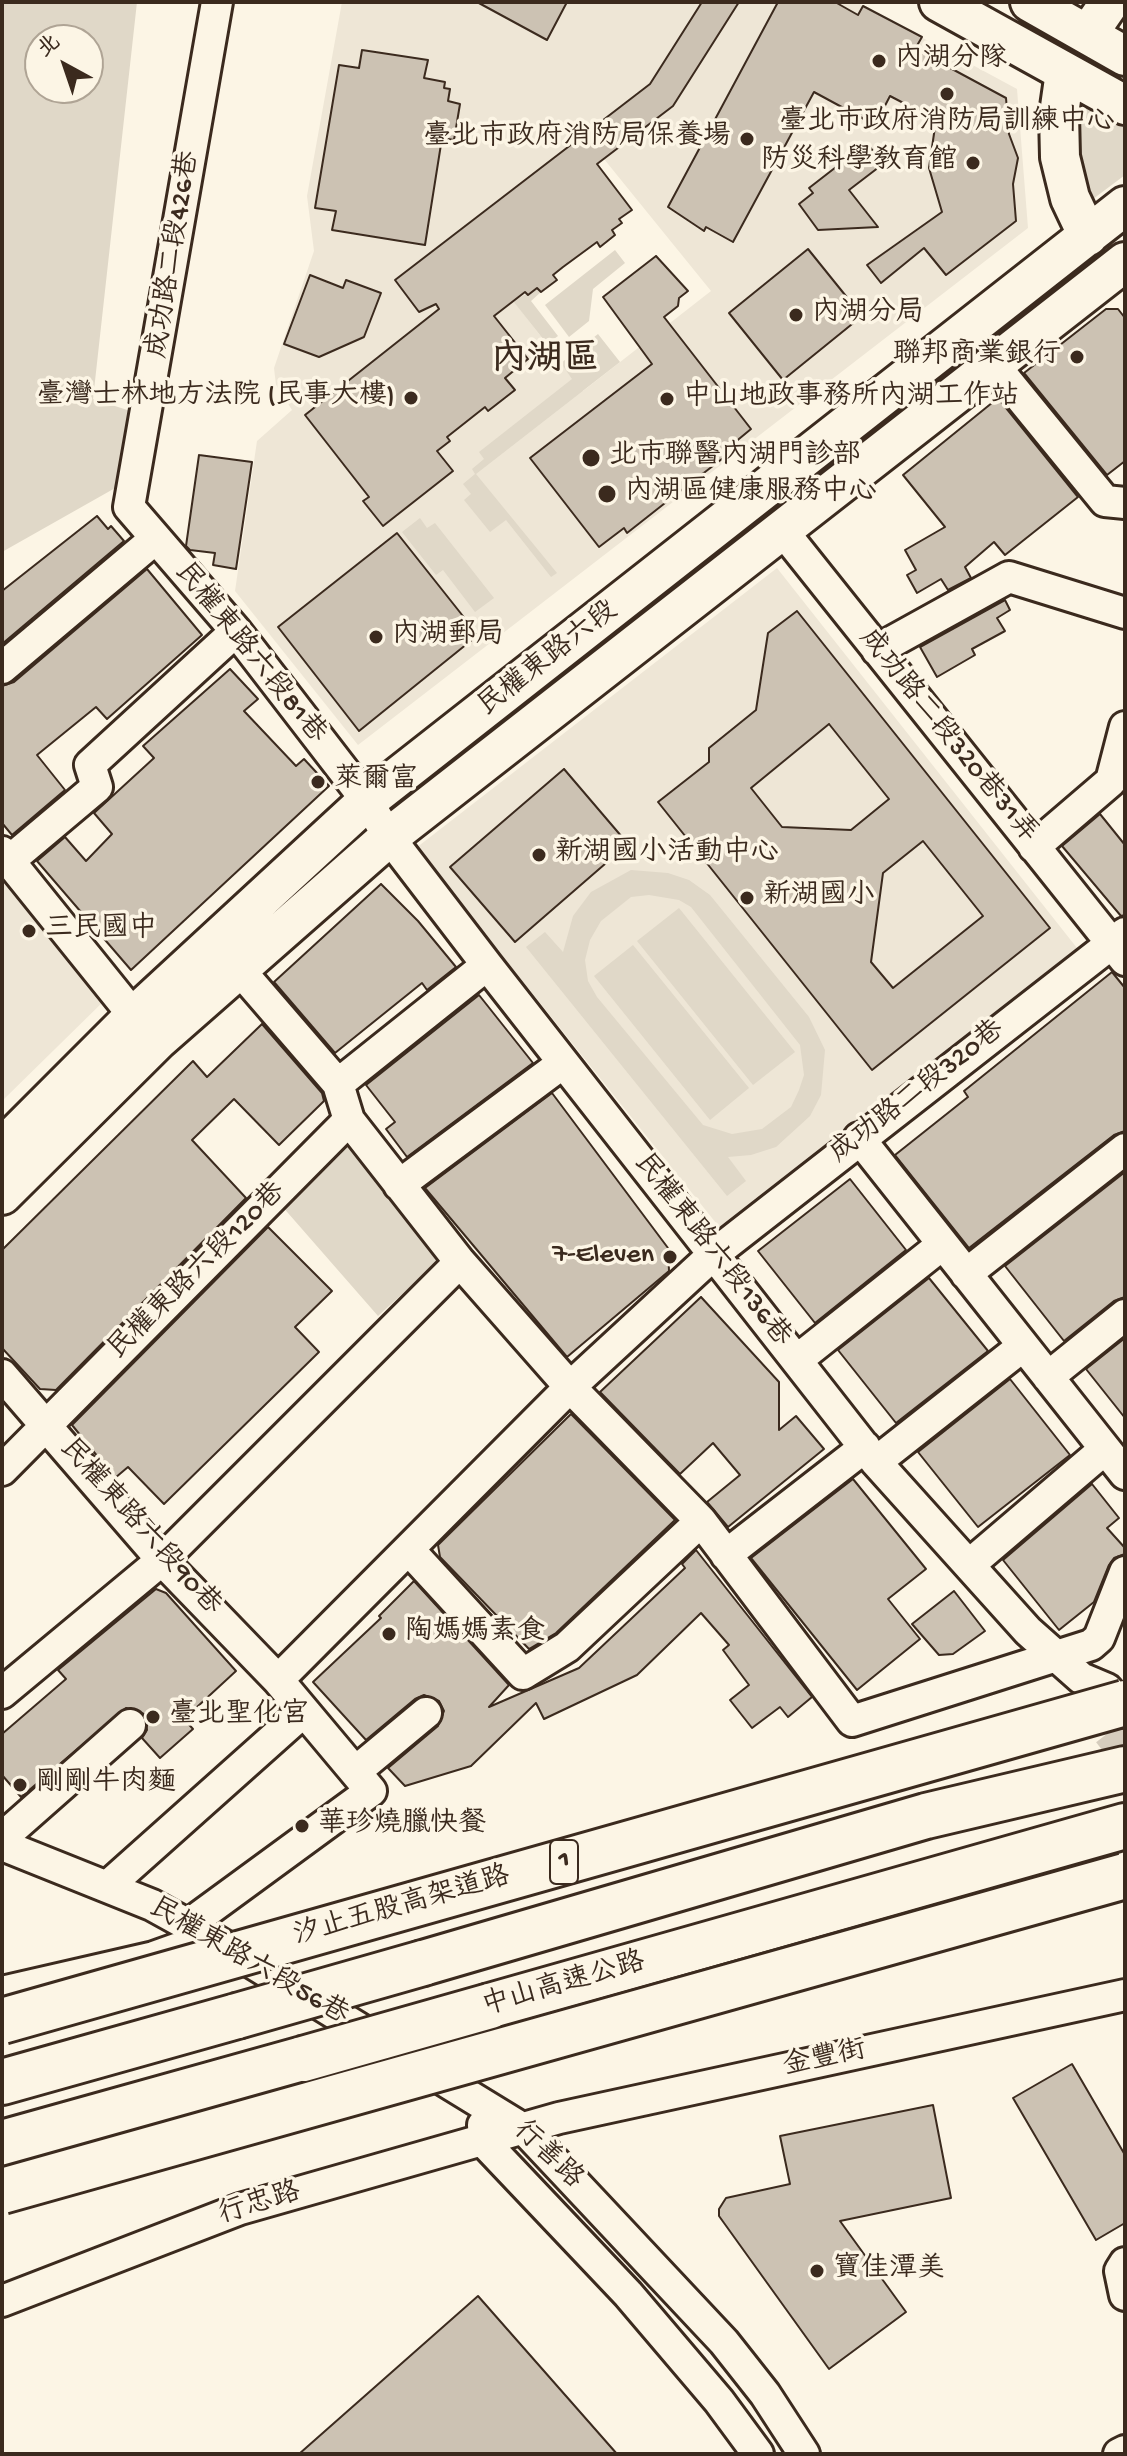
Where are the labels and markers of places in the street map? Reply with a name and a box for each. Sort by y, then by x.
place label: 內湖分隊 [895,44,1007,78]
marker: 內湖分隊 [870,52,888,70]
marker: 臺北市政府消防局訓練中心 [938,85,956,103]
place label: 臺北市政府消防局訓練中心 [779,107,1115,141]
place label: 臺北市政府消防局保養場 [423,122,731,156]
marker: 臺北市政府消防局保養場 [738,130,756,148]
place label: 防災科學教育館 [761,146,957,180]
marker: 防災科學教育館 [964,154,982,172]
place label: 內湖分局 [812,298,924,332]
marker: 內湖分局 [787,306,805,324]
place label: 聯邦商業銀行 [893,340,1061,374]
marker: 聯邦商業銀行 [1068,348,1086,366]
place label: 臺灣士林地方法院 (民事大樓) [37,381,395,415]
place label: 中山地政事務所內湖工作站 [683,382,1019,416]
marker: 臺灣士林地方法院 (民事大樓) [402,389,420,407]
marker: 中山地政事務所內湖工作站 [658,390,676,408]
place label: 北市聯醫內湖門診部 [609,441,861,475]
marker: 北市聯醫內湖門診部 [580,447,602,469]
place label: 內湖區健康服務中心 [625,477,877,511]
marker: 內湖區健康服務中心 [596,483,618,505]
place label: 內湖郵局 [392,620,504,654]
marker: 內湖郵局 [367,628,385,646]
place label: 萊爾富 [334,765,418,799]
marker: 萊爾富 [309,773,327,791]
place label: 新湖國小活動中心 [555,838,779,872]
marker: 新湖國小活動中心 [530,846,548,864]
place label: 新湖國小 [763,881,875,915]
marker: 新湖國小 [738,889,756,907]
place label: 三民國中 [45,914,157,948]
marker: 三民國中 [20,922,38,940]
place label: 7-Eleven [552,1240,654,1274]
marker: 7-Eleven [661,1248,679,1266]
place label: 陶媽媽素食 [405,1617,545,1651]
marker: 陶媽媽素食 [380,1625,398,1643]
place label: 臺北聖化宮 [169,1700,309,1734]
marker: 臺北聖化宮 [144,1708,162,1726]
place label: 剛剛牛肉麵 [36,1768,176,1802]
marker: 剛剛牛肉麵 [11,1776,29,1794]
place label: 華珍燒臘快餐 [318,1809,486,1843]
marker: 華珍燒臘快餐 [293,1817,311,1835]
place label: 寶佳潭美 [833,2254,945,2288]
marker: 寶佳潭美 [808,2262,826,2280]

